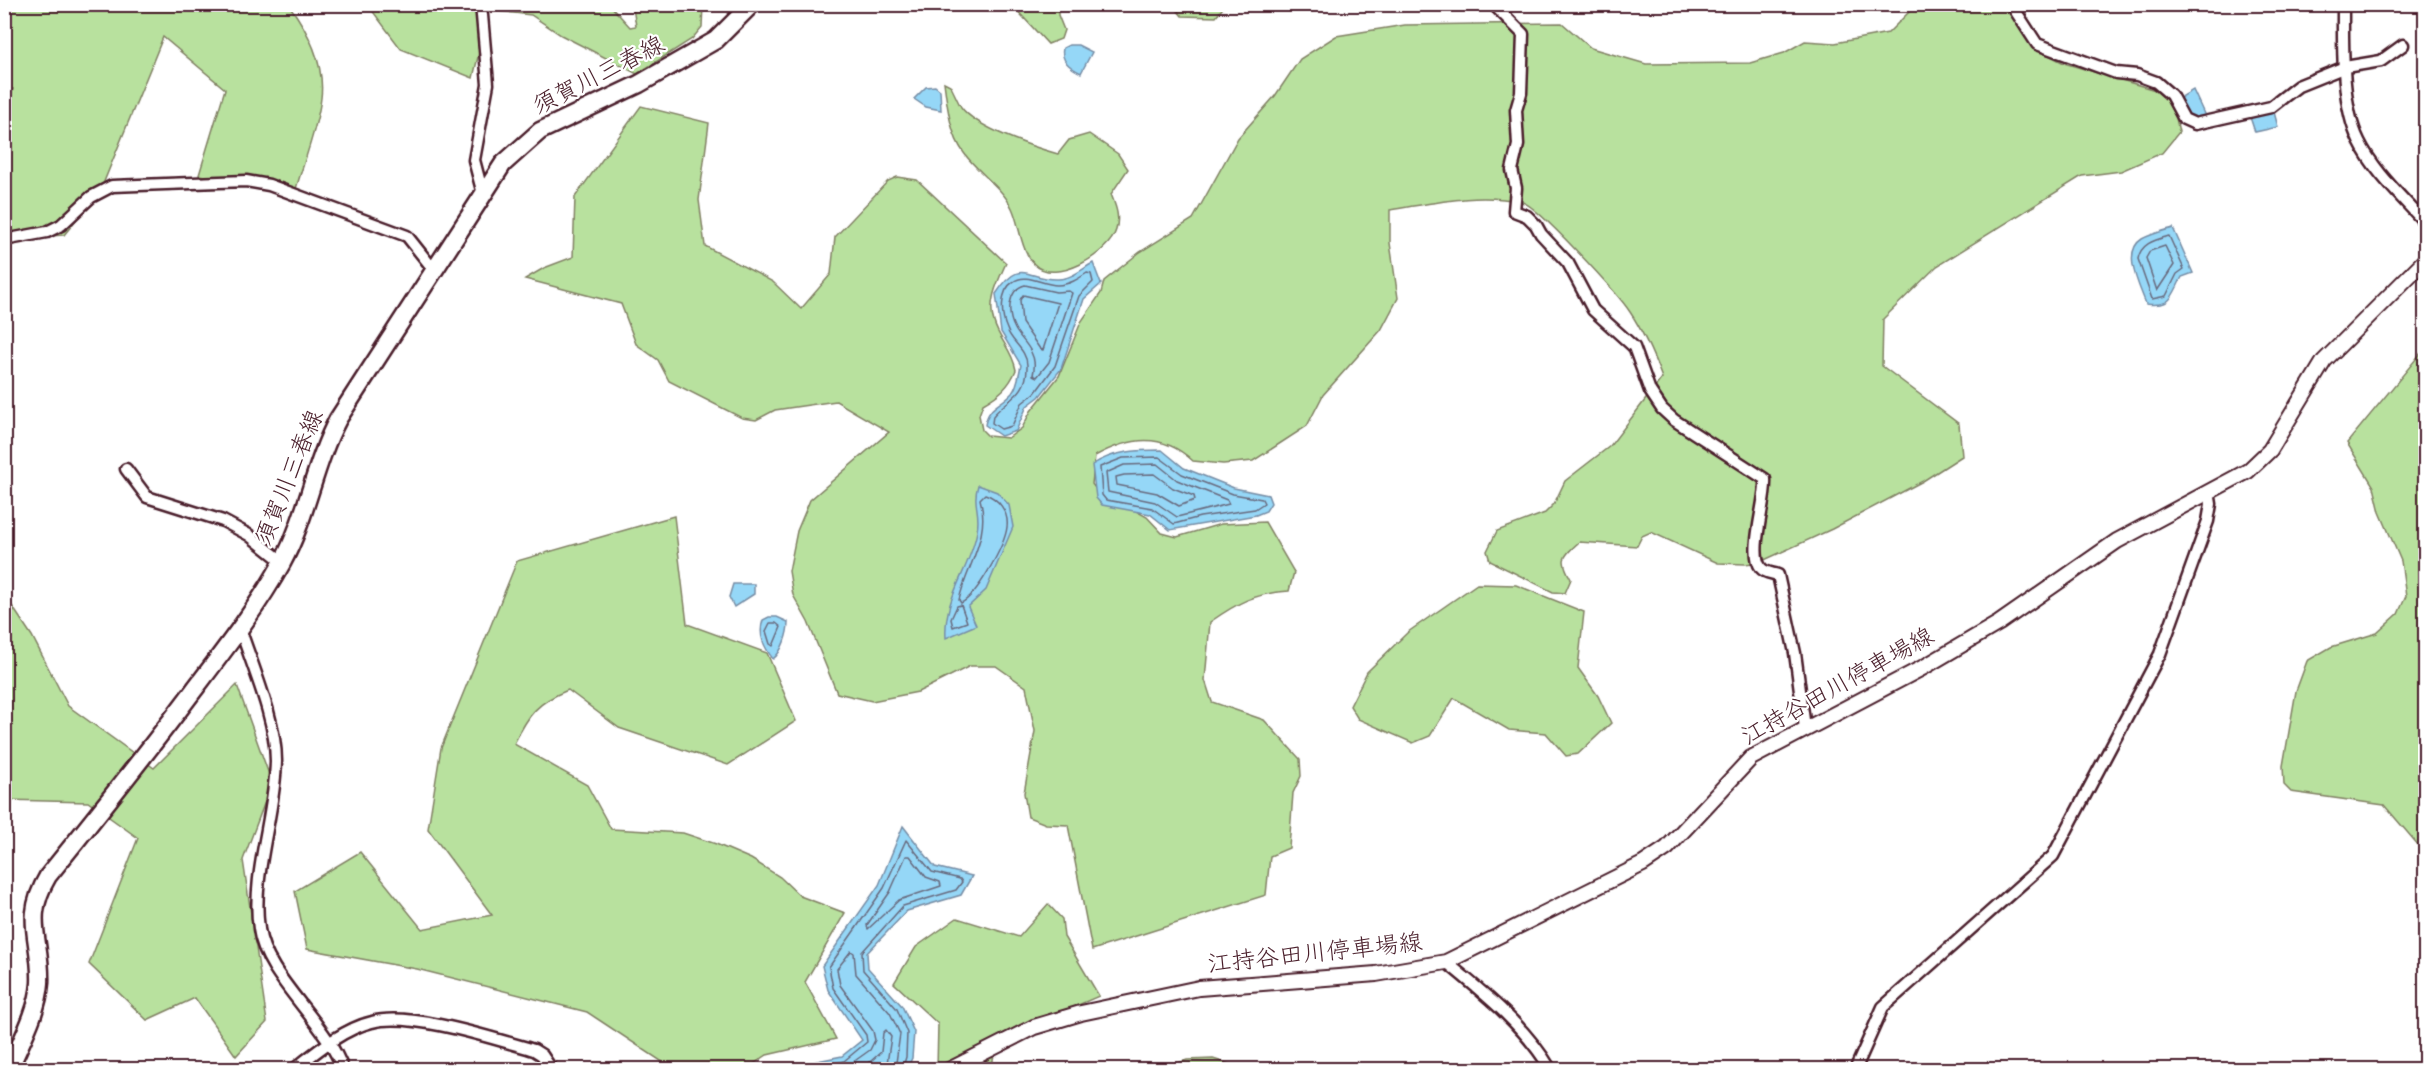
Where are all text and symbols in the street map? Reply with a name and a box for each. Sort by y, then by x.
street label: 須賀川三春線 [528,30,670,122]
street label: 須賀川三春線 [249,405,331,551]
street label: 江持谷田川停車場線 [1736,621,1940,753]
street label: 江持谷田川停車場線 [1206,927,1424,981]

